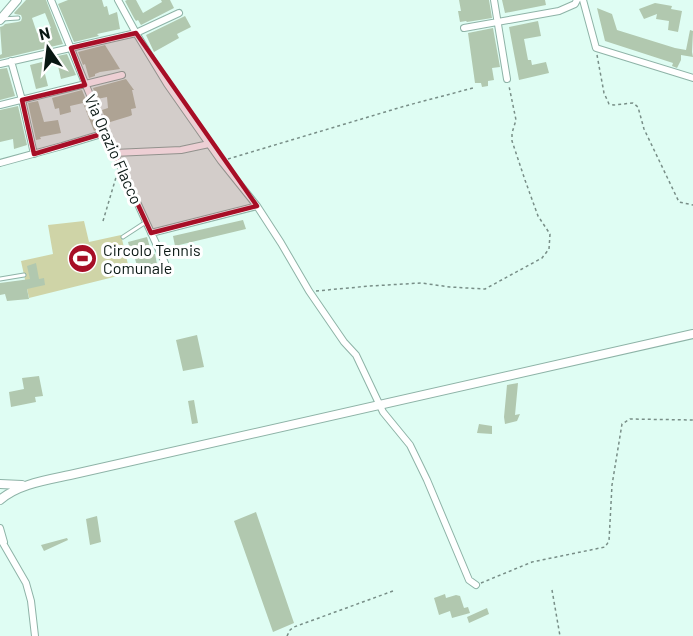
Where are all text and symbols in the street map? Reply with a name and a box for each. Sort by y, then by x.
north arrow [18,18,78,78]
text: N [37,22,52,43]
street label: Via Orazio Flacco [81,91,147,207]
place label: Circolo Tennis Comunale [103,240,201,277]
sports icon: Circolo Tennis Comunale [66,242,98,274]

